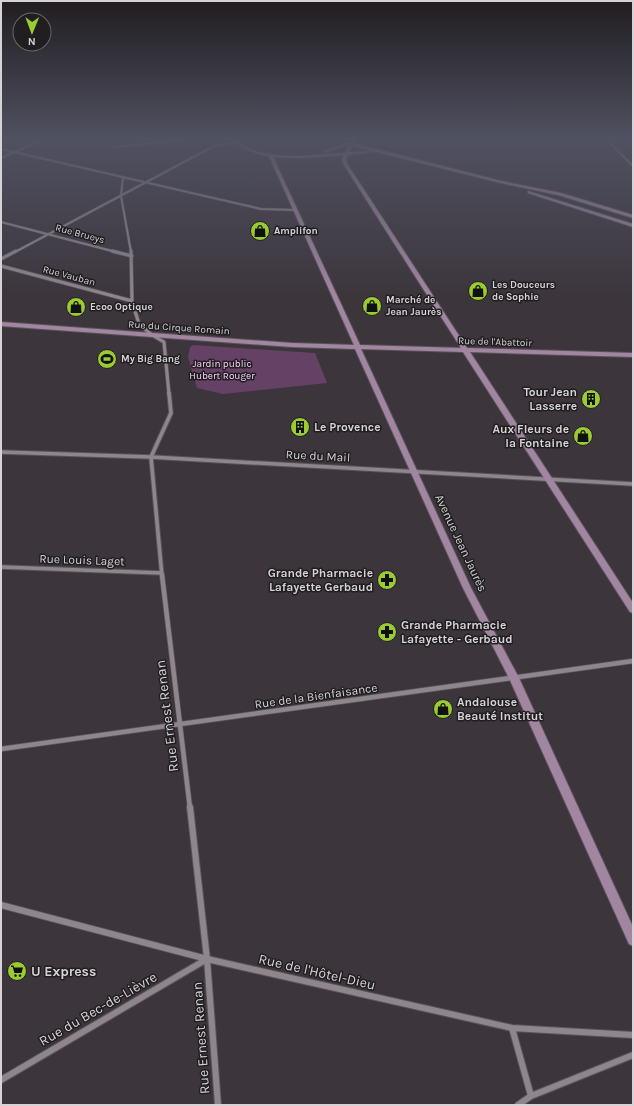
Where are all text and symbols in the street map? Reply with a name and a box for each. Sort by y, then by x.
north arrow [12,12,52,52]
text: N [28,35,36,48]
shop icon: Amplifon [249,220,271,242]
street label: Rue Brueys [54,222,106,246]
place label: Amplifon [274,225,318,237]
street label: Rue Vauban [41,263,97,289]
place label: Les Douceurs de Sophie [492,279,555,303]
shop icon: Les Douceurs de Sophie [467,280,489,302]
place label: Marché de Jean Jaurès [386,294,441,318]
shop icon: Marché de Jean Jaurès [361,295,383,317]
shop icon: Ecoo Optique [65,296,87,318]
place label: Ecoo Optique [90,301,153,313]
street label: Rue du Cirque Romain [128,318,230,338]
street label: Rue de l'Abattoir [458,335,533,349]
sports icon: My Big Bang [96,348,118,370]
place label: My Big Bang [121,353,180,365]
park label: Jardin public Hubert Rouger [189,358,255,382]
place label: Tour Jean Lasserre [523,385,577,413]
building icon: Tour Jean Lasserre [580,388,602,410]
building icon: Le Provence [289,416,311,438]
place label: Le Provence [314,420,381,434]
place label: Aux Fleurs de la Fontaine [492,422,569,450]
shop icon: Aux Fleurs de la Fontaine [572,425,594,447]
street label: Rue du Mail [285,447,351,465]
street label: Avenue Jean Jaurès [432,492,490,594]
street label: Rue Louis Laget [39,552,125,569]
place label: Grande Pharmacie Lafayette Gerbaud [268,566,373,594]
pharmacy icon: Grande Pharmacie Lafayette Gerbaud [376,569,398,591]
place label: Grande Pharmacie Lafayette - Gerbaud [401,618,513,646]
pharmacy icon: Grande Pharmacie Lafayette - Gerbaud [376,621,398,643]
street label: Rue Ernest Renan [152,659,182,773]
street label: Rue de la Bienfaisance [254,680,378,712]
place label: Andalouse Beauté Institut [457,695,543,723]
shop icon: Andalouse Beauté Institut [432,698,454,720]
street label: Rue de l'Hôtel-Dieu [257,950,377,994]
supermarket icon: U Express [6,960,28,982]
place label: U Express [31,963,96,980]
street label: Rue du Bec-de-Lièvre [36,968,160,1050]
street label: Rue Ernest Renan [189,981,213,1095]

